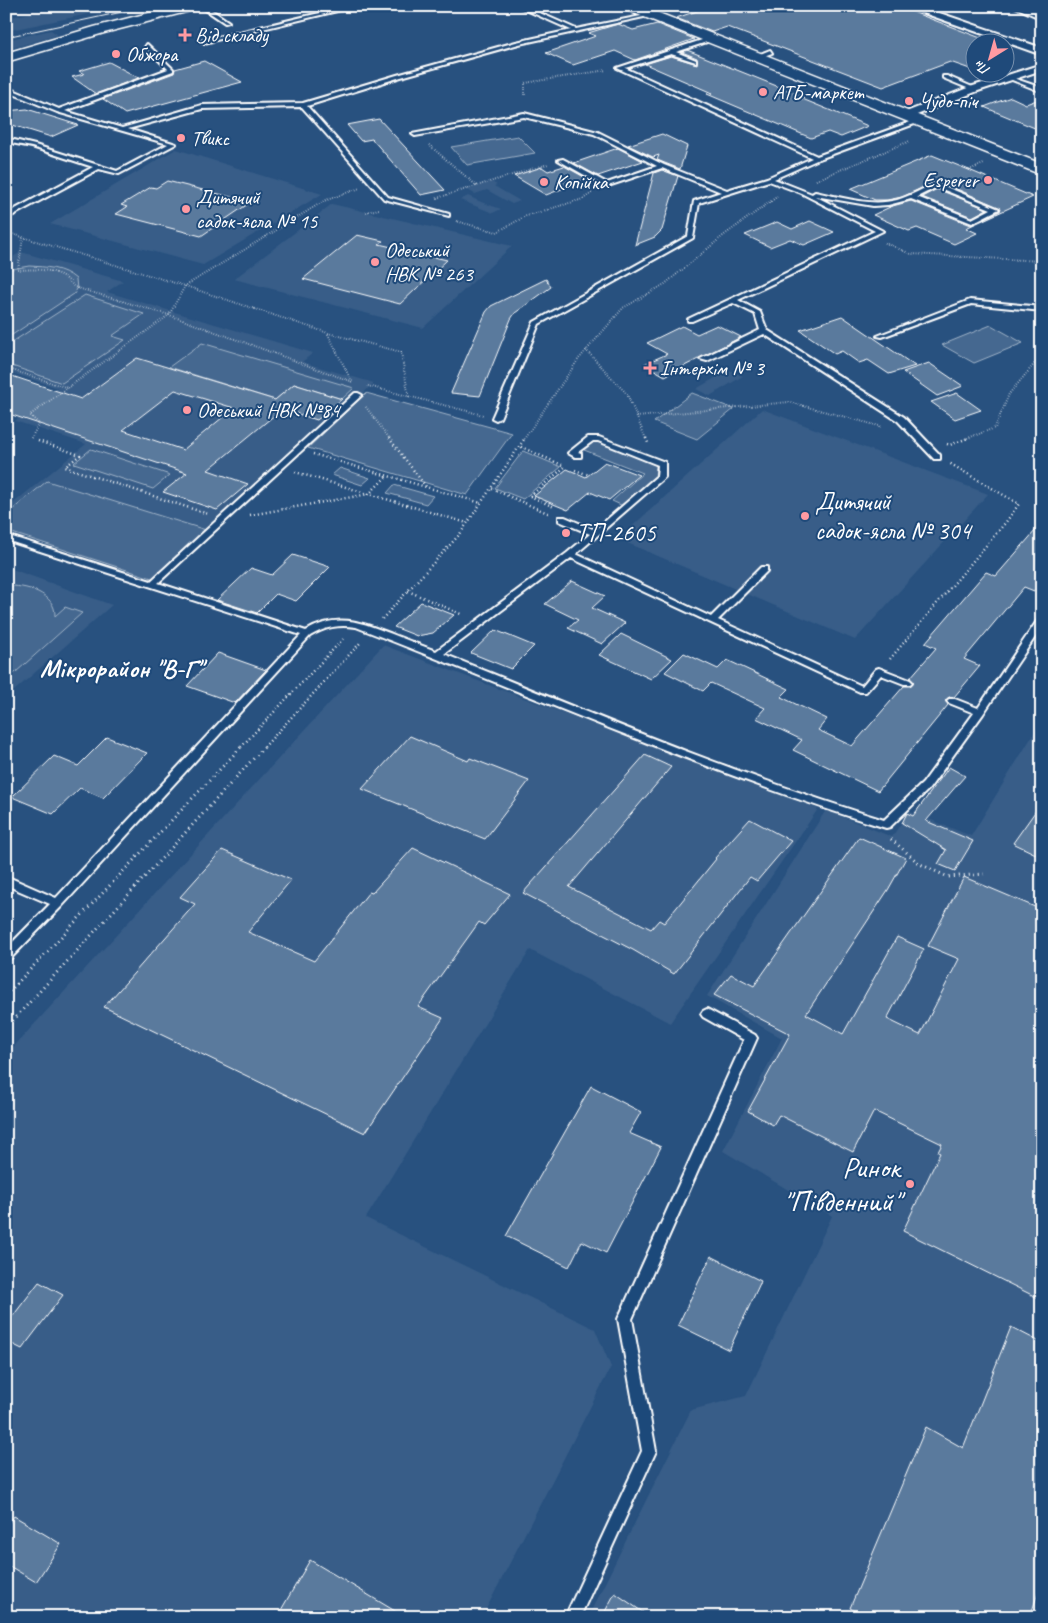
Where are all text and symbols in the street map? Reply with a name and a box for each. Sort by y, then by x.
place label: Від складу [195,22,270,48]
marker: Від складу [179,29,191,41]
north arrow [966,32,1016,82]
place label: Обжора [126,41,179,67]
marker: Обжора [110,48,122,60]
text: Пн [971,56,993,79]
place label: АТБ-маркет [773,79,865,105]
marker: АТБ-маркет [757,86,769,98]
place label: Чудо-піч [919,88,979,114]
marker: Чудо-піч [903,95,915,107]
place label: Твикс [191,125,230,151]
marker: Твикс [175,132,187,144]
place label: Esperer [923,167,980,193]
place label: Копійка [554,169,610,195]
marker: Esperer [982,174,994,186]
marker: Копійка [538,176,550,188]
place label: Дитячий садок-ясла № 15 [196,184,319,234]
marker: Дитячий садок-ясла № 15 [180,203,192,215]
place label: Одеський НВК № 263 [385,237,474,287]
marker: Одеський НВК № 263 [369,256,381,268]
place label: Інтерхім № 3 [660,355,765,381]
marker: Інтерхім № 3 [644,362,656,374]
place label: Одеський НВК №84 [197,397,342,423]
marker: Одеський НВК №84 [181,404,193,416]
place label: Дитячий садок-ясла № 304 [815,486,973,547]
marker: Дитячий садок-ясла № 304 [799,510,811,522]
place label: ТП-2605 [576,517,657,549]
marker: ТП-2605 [560,527,572,539]
district label: Мікрорайон "В-Г" [40,652,208,685]
place label: Ринок "Південний" [783,1148,906,1220]
marker: Ринок "Південний" [904,1178,916,1190]

